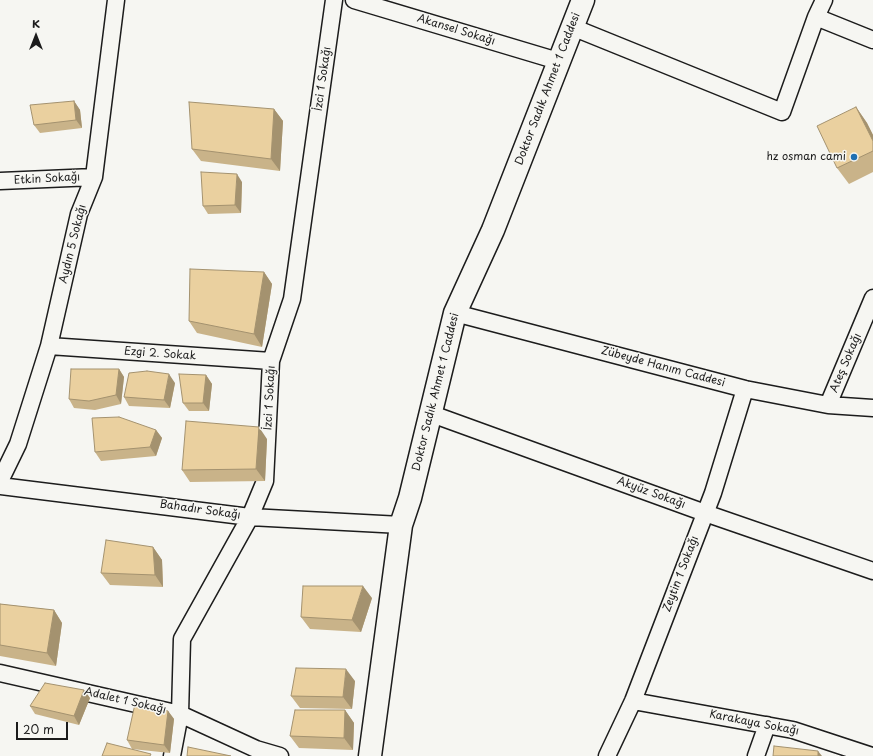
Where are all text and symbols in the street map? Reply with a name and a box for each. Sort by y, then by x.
street label: Doktor Sadık Ahmet 1 Caddesi [513,11,583,167]
street label: Akansel Sokağı [415,12,497,48]
text: K [32,15,40,32]
north arrow [16,16,56,56]
street label: İzci 1 Sokağı [312,46,334,112]
place label: hz osman cami [767,150,846,164]
marker: hz osman cami [849,152,859,162]
street label: Etkin Sokağı [13,171,81,187]
street label: Aydın 5 Sokağı [57,203,89,285]
street label: Doktor Sadık Ahmet 1 Caddesi [410,312,462,472]
street label: Ateş Sokağı [828,331,864,395]
street label: Zübeyde Hanım Caddesi [600,344,726,390]
street label: Ezgi 2. Sokak [124,345,196,363]
street label: İzci 1 Sokağı [262,365,278,431]
street label: Akyüz Sokağı [615,474,687,512]
street label: Bahadır Sokağı [159,498,241,522]
street label: Zeytin 1 Sokağı [660,534,702,614]
street label: Adalet 1 Sokağı [83,685,167,717]
street label: Karakaya Sokağı [708,708,800,738]
scale bar [18,714,70,740]
text: 20 m [23,720,54,738]

